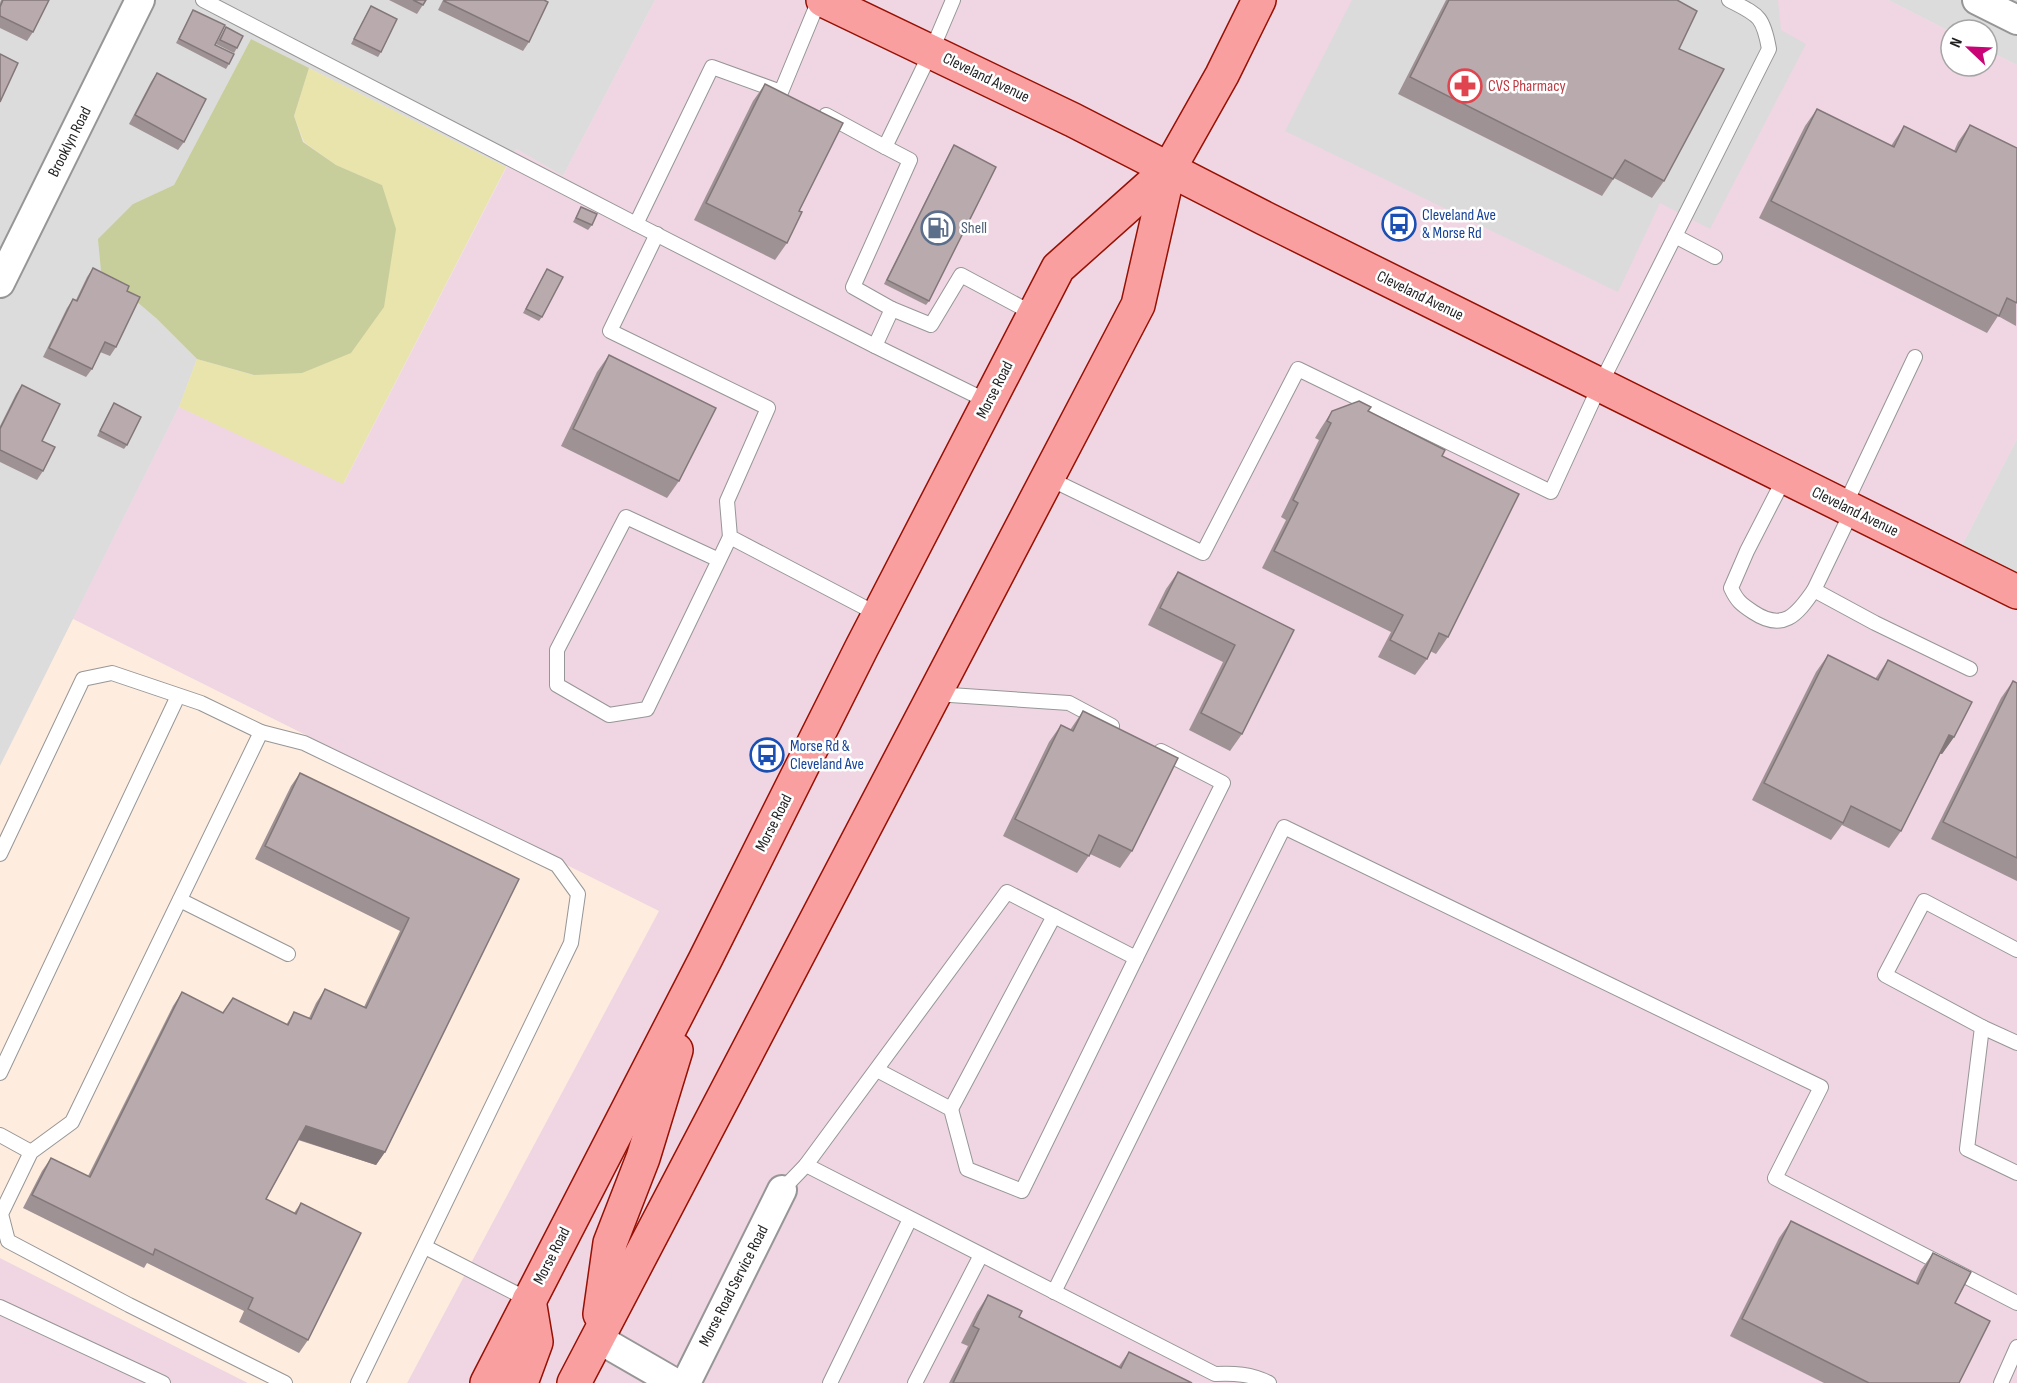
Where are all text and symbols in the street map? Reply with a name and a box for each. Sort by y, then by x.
north arrow [1939,18,1999,78]
text: N [1946,35,1967,50]
street label: Cleveland Avenue [940,49,1032,107]
pharmacy icon: CVS Pharmacy [1447,68,1483,104]
place label: CVS Pharmacy [1488,77,1566,96]
street label: Brooklyn Road [44,104,96,180]
bus stop icon: Cleveland Ave & Morse Rd [1381,206,1417,242]
place label: Cleveland Ave & Morse Rd [1422,206,1496,243]
fuel station icon: Shell [920,210,956,246]
place label: Shell [961,219,987,238]
street label: Cleveland Avenue [1374,267,1466,325]
street label: Morse Road [972,358,1018,422]
street label: Cleveland Avenue [1809,483,1901,541]
bus stop icon: Morse Rd & Cleveland Ave [749,737,785,773]
place label: Morse Rd & Cleveland Ave [790,737,864,774]
street label: Morse Road [751,791,797,855]
street label: Morse Road Service Road [695,1222,773,1350]
street label: Morse Road [529,1224,575,1288]

